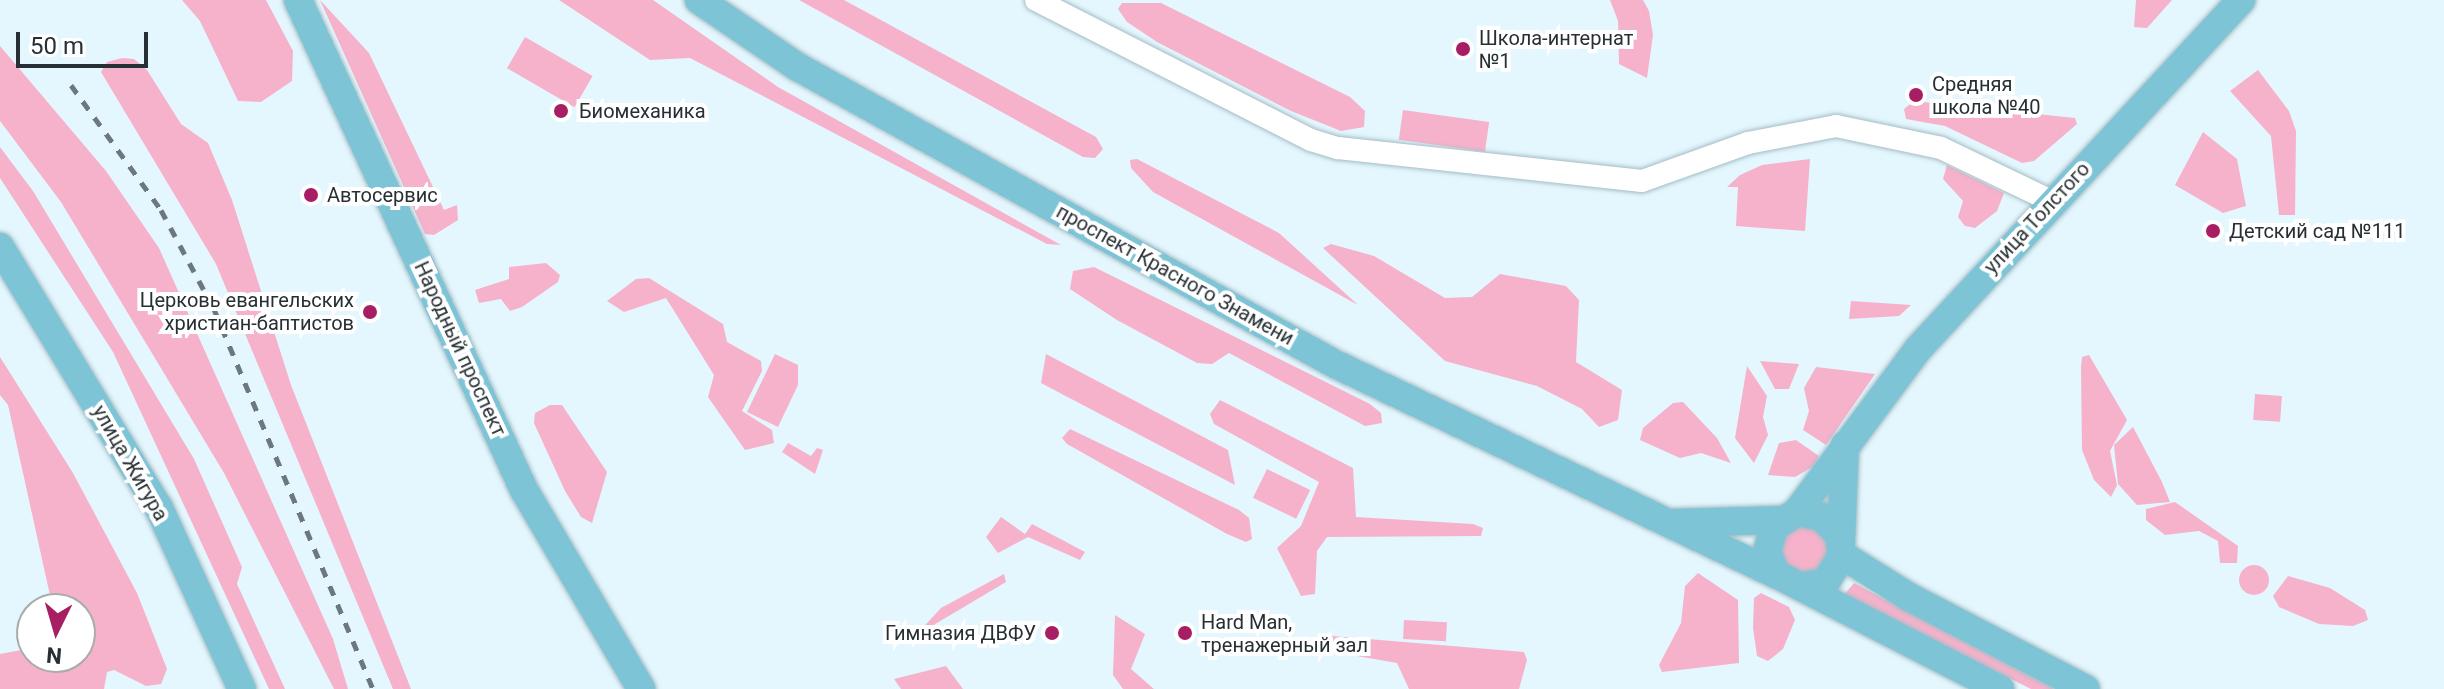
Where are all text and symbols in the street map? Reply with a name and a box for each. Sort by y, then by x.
scale bar [20,16,152,66]
place label: Школа-интернат №1 [1479,26,1633,73]
text: 50 m [30,32,84,60]
marker: Школа-интернат №1 [1454,40,1472,58]
place label: Средняя школа №40 [1932,72,2040,119]
marker: Средняя школа №40 [1907,86,1925,104]
place label: Биомеханика [579,99,706,123]
marker: Биомеханика [550,100,572,122]
street label: улица Толстого [1979,157,2095,279]
place label: Автосервис [327,183,438,207]
marker: Автосервис [302,186,320,204]
street label: проспект Красного Знамени [1052,200,1298,350]
place label: Детский сад №111 [2229,219,2405,243]
marker: Детский сад №111 [2204,222,2222,240]
street label: Народный проспект [409,258,511,440]
place label: Церковь евангельских христиан-баптистов [140,288,354,335]
marker: Церковь евангельских христиан-баптистов [361,303,379,321]
street label: улица Жигура [87,401,173,525]
north arrow [16,593,96,673]
place label: Hard Man, тренажерный зал [1201,610,1368,657]
place label: Гимназия ДВФУ [885,621,1036,645]
marker: Гимназия ДВФУ [1043,624,1061,642]
marker: Hard Man, тренажерный зал [1176,624,1194,642]
text: N [45,642,63,669]

